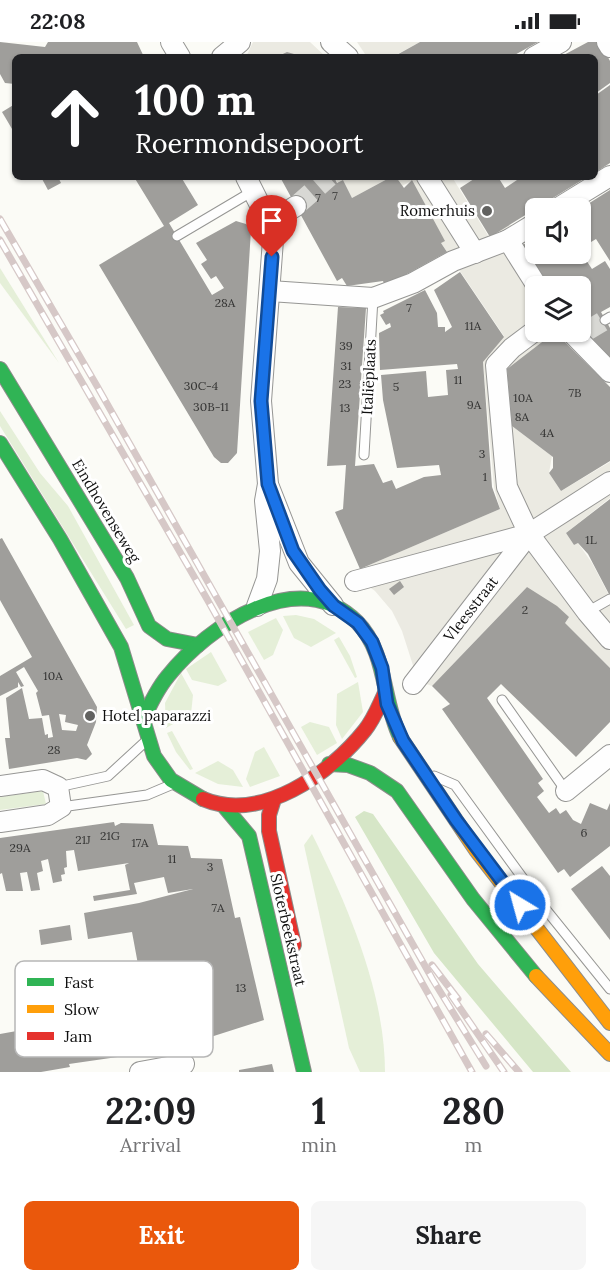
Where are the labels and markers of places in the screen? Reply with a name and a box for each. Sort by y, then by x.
pin [246,195,297,257]
place label: Romerhuis [400,201,475,220]
marker: Romerhuis [480,204,494,218]
place label: Hotel paparazzi [102,706,211,725]
marker: Hotel paparazzi [83,709,97,723]

